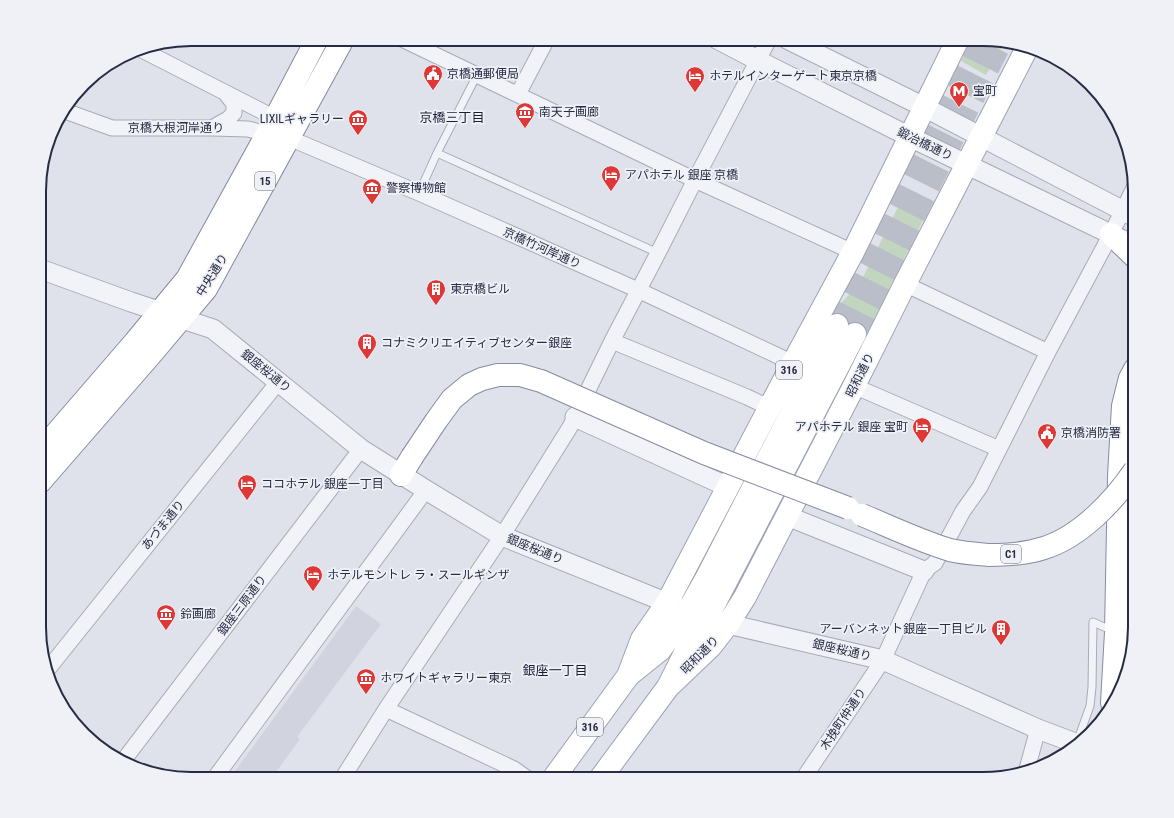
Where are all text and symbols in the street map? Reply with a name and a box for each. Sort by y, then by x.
public building icon: 京橋通郵便局 [422,63,444,91]
hotel icon: ホテルインターゲート東京京橋 [684,65,706,93]
place label: 京橋通郵便局 [447,67,519,81]
place label: ホテルインターゲート東京京橋 [709,69,877,83]
metro station icon: 宝町 [948,80,970,108]
place label: 宝町 [973,84,997,98]
museum icon: 南天子画廊 [514,101,536,129]
place label: 南天子画廊 [539,105,599,119]
museum icon: LIXILギャラリー [347,108,369,136]
district label: 京橋三丁目 [419,110,485,125]
place label: LIXILギャラリー [260,112,344,126]
street label: 京橋大根河岸通り [128,121,224,135]
street label: 鍛冶橋通り [895,125,955,163]
hotel icon: アパホテル 銀座 京橋 [600,164,622,192]
place label: アパホテル 銀座 京橋 [625,168,738,182]
road number: 15 [255,172,275,190]
museum icon: 警察博物館 [361,177,383,205]
place label: 警察博物館 [386,181,446,195]
street label: 京橋竹河岸通り [501,225,583,271]
street label: 中央通り [193,251,231,299]
building icon: 東京橋ビル [425,278,447,306]
place label: 東京橋ビル [450,282,510,296]
building icon: コナミクリエイティブセンター銀座 [356,332,378,360]
place label: コナミクリエイティブセンター銀座 [381,336,572,350]
street label: 銀座桜通り [238,347,294,395]
street label: 昭和通り [843,350,877,400]
road number: 316 [776,361,802,379]
hotel icon: アパホテル 銀座 宝町 [911,416,933,444]
place label: アパホテル 銀座 宝町 [795,420,908,434]
public building icon: 京橋消防署 [1036,422,1058,450]
place label: 京橋消防署 [1061,426,1121,440]
hotel icon: ココホテル 銀座一丁目 [236,473,258,501]
place label: ココホテル 銀座一丁目 [261,477,384,491]
street label: あづま通り [139,497,187,553]
street label: 銀座桜通り [505,531,565,567]
road number: C1 [1001,545,1021,563]
hotel icon: ホテルモントレ ラ・スールギンザ [302,564,324,592]
place label: ホテルモントレ ラ・スールギンザ [327,568,510,582]
street label: 銀座三原通り [215,572,269,638]
museum icon: 鈴画廊 [155,603,177,631]
place label: 鈴画廊 [180,607,216,621]
building icon: アーバンネット銀座一丁目ビル [990,618,1012,646]
place label: アーバンネット銀座一丁目ビル [819,622,987,636]
street label: 昭和通り [678,633,722,677]
street label: 銀座桜通り [811,636,873,664]
district label: 銀座一丁目 [522,663,588,678]
museum icon: ホワイトギャラリー東京 [355,667,377,695]
place label: ホワイトギャラリー東京 [380,671,512,685]
street label: 木挽町仲通り [817,685,869,753]
road number: 316 [577,718,603,736]

